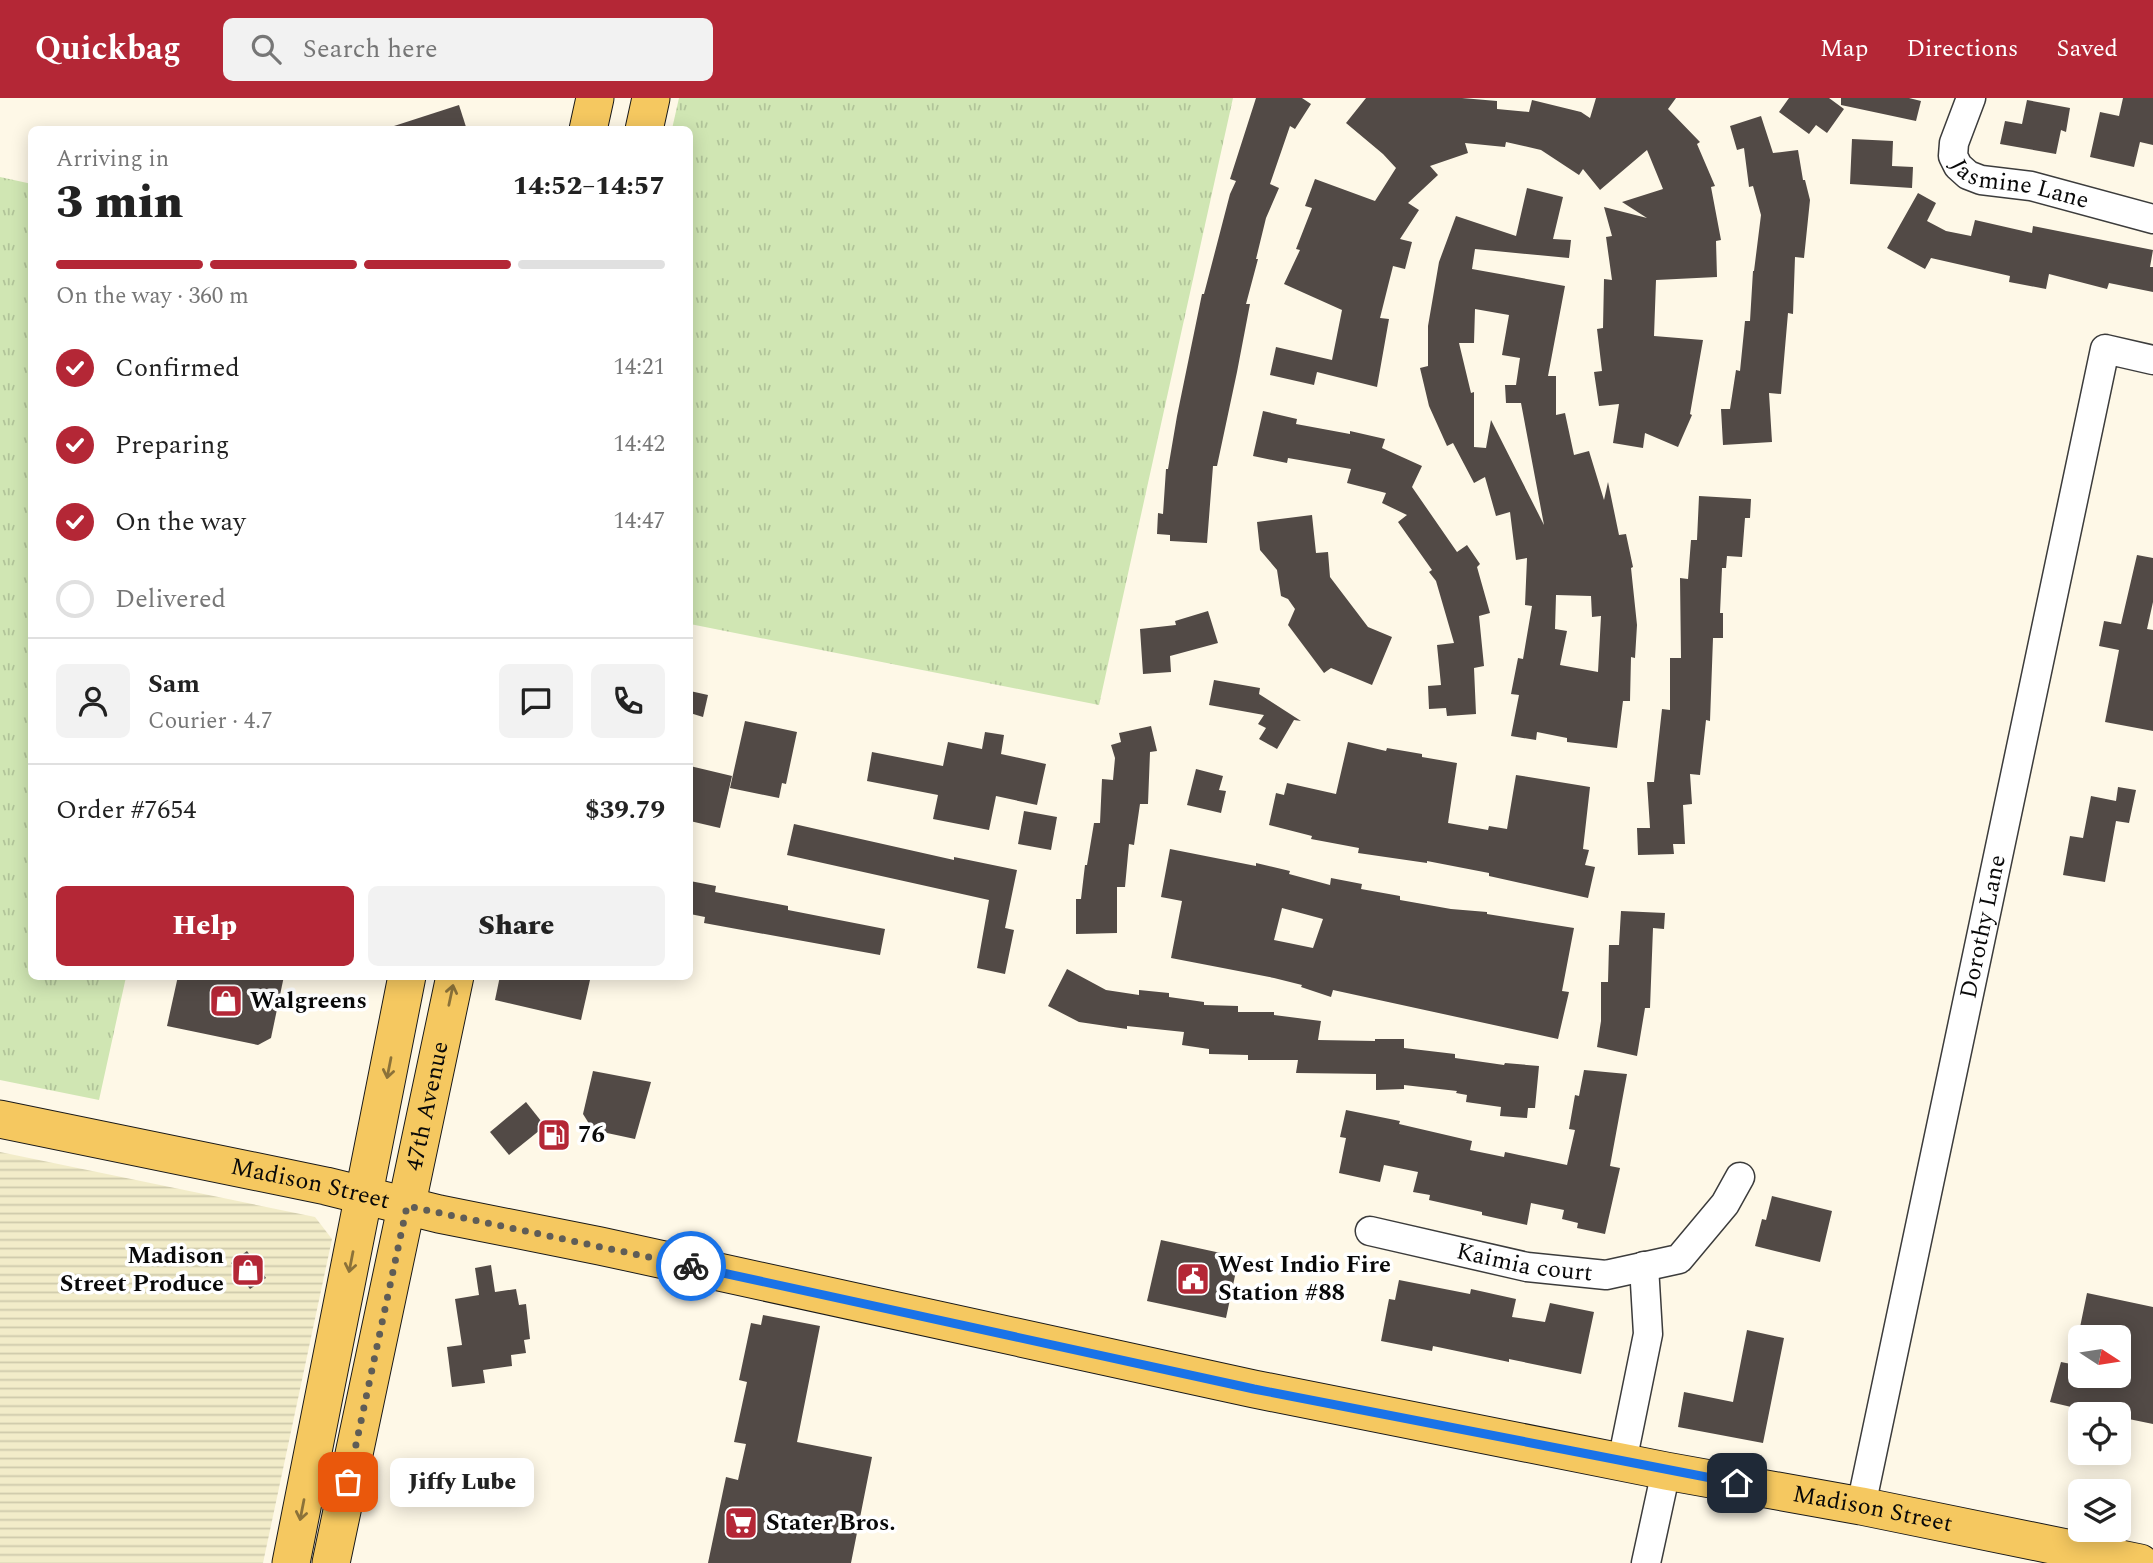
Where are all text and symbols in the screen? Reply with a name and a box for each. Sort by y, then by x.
search box [223,18,713,81]
text: Quickbag [35,24,181,74]
text: Search here [303,29,438,69]
icon: search [247,30,285,68]
text: Map [1820,31,1868,67]
text: Directions [1906,31,2018,67]
text: Saved [2056,31,2118,67]
text: Arriving in [56,142,169,177]
street label: Jasmine Lane [1939,153,2093,219]
text: 14:52–14:57 [513,166,665,206]
text: 3 min [56,168,183,238]
text: On the way · 360 m [56,279,249,314]
text: Confirmed [115,348,240,388]
icon: check [56,349,94,387]
text: 14:21 [613,350,665,385]
text: Preparing [115,425,229,465]
icon: check [56,426,94,464]
text: 14:42 [613,427,665,462]
text: On the way [115,502,246,542]
icon: check [56,503,94,541]
text: 14:47 [613,504,665,539]
text: Delivered [115,579,226,619]
button: person [56,664,130,738]
text: Sam [148,664,200,704]
button: chat [499,664,573,738]
button: phone [591,664,665,738]
text: Courier · 4.7 [148,704,273,739]
text: Order #7654 [56,790,196,830]
text: $39.79 [585,790,665,830]
street label: Dorothy Lane [1950,851,2016,1002]
button: Help [56,886,354,966]
button: Share [368,886,665,966]
shop icon: Walgreens [207,982,245,1020]
place label: Walgreens [250,983,367,1019]
one-way arrow [445,984,459,1007]
street label: 47th Avenue [396,1038,459,1174]
one-way arrow [382,1056,396,1079]
fuel station icon: 76 [535,1116,573,1154]
place label: 76 [578,1117,605,1153]
street label: Madison Street [228,1149,394,1219]
courier [656,1231,726,1301]
street label: Kaimia court [1453,1233,1594,1292]
place label: Madison Street Produce [60,1238,224,1302]
icon: bike [672,1247,710,1285]
place label: West Indio Fire Station #88 [1218,1247,1391,1311]
one-way arrow [343,1250,357,1273]
shop icon: Madison Street Produce [229,1251,267,1289]
public building icon: West Indio Fire Station #88 [1174,1260,1212,1298]
north arrow [2068,1325,2132,1388]
map controls [2068,1325,2131,1542]
button: locate [2068,1402,2131,1465]
pin [318,1452,378,1512]
pin [1707,1453,1767,1513]
callout: Jiffy Lube [390,1458,534,1506]
icon: bag [329,1463,367,1501]
icon: home [1718,1464,1756,1502]
text: Jiffy Lube [408,1465,516,1500]
street label: Madison Street [1790,1476,1956,1542]
button: layers [2068,1479,2131,1542]
one-way arrow [294,1498,308,1521]
supermarket icon: Stater Bros. [722,1504,760,1542]
place label: Stater Bros. [766,1505,896,1541]

